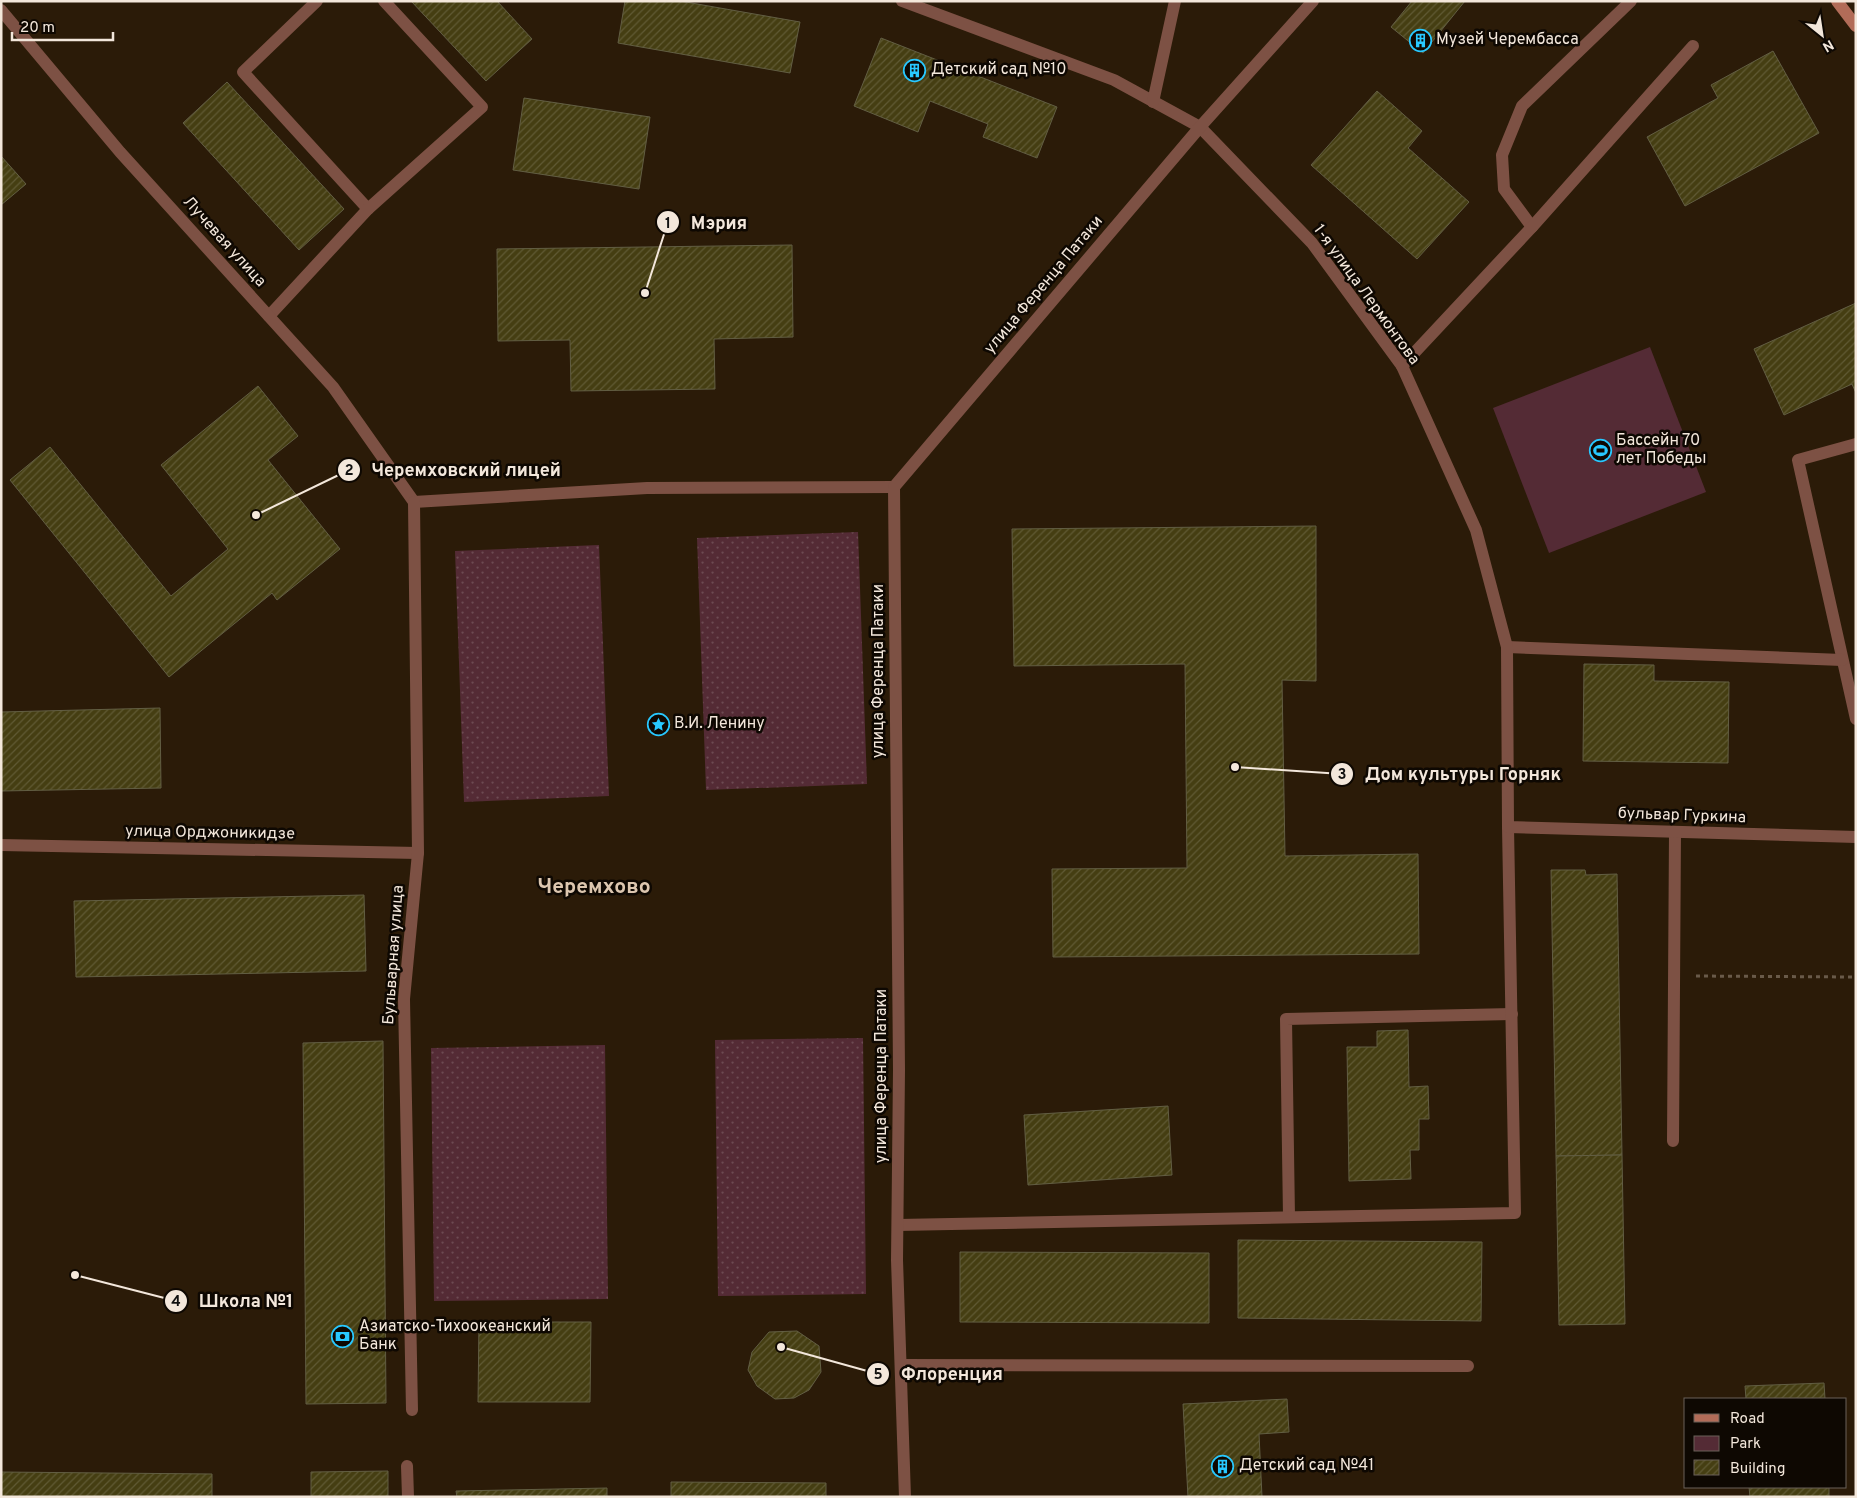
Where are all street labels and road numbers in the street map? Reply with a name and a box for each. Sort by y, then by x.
street label: Лучевая улица [178,192,270,292]
street label: улица Ференца Патаки [980,212,1108,358]
street label: 1-я улица Лермонтова [1308,221,1424,369]
street label: улица Ференца Патаки [869,584,889,758]
street label: бульвар Гуркина [1617,804,1747,828]
street label: улица Орджоникидзе [125,822,295,844]
street label: Бульварная улица [379,884,409,1026]
street label: улица Ференца Патаки [872,989,892,1163]

